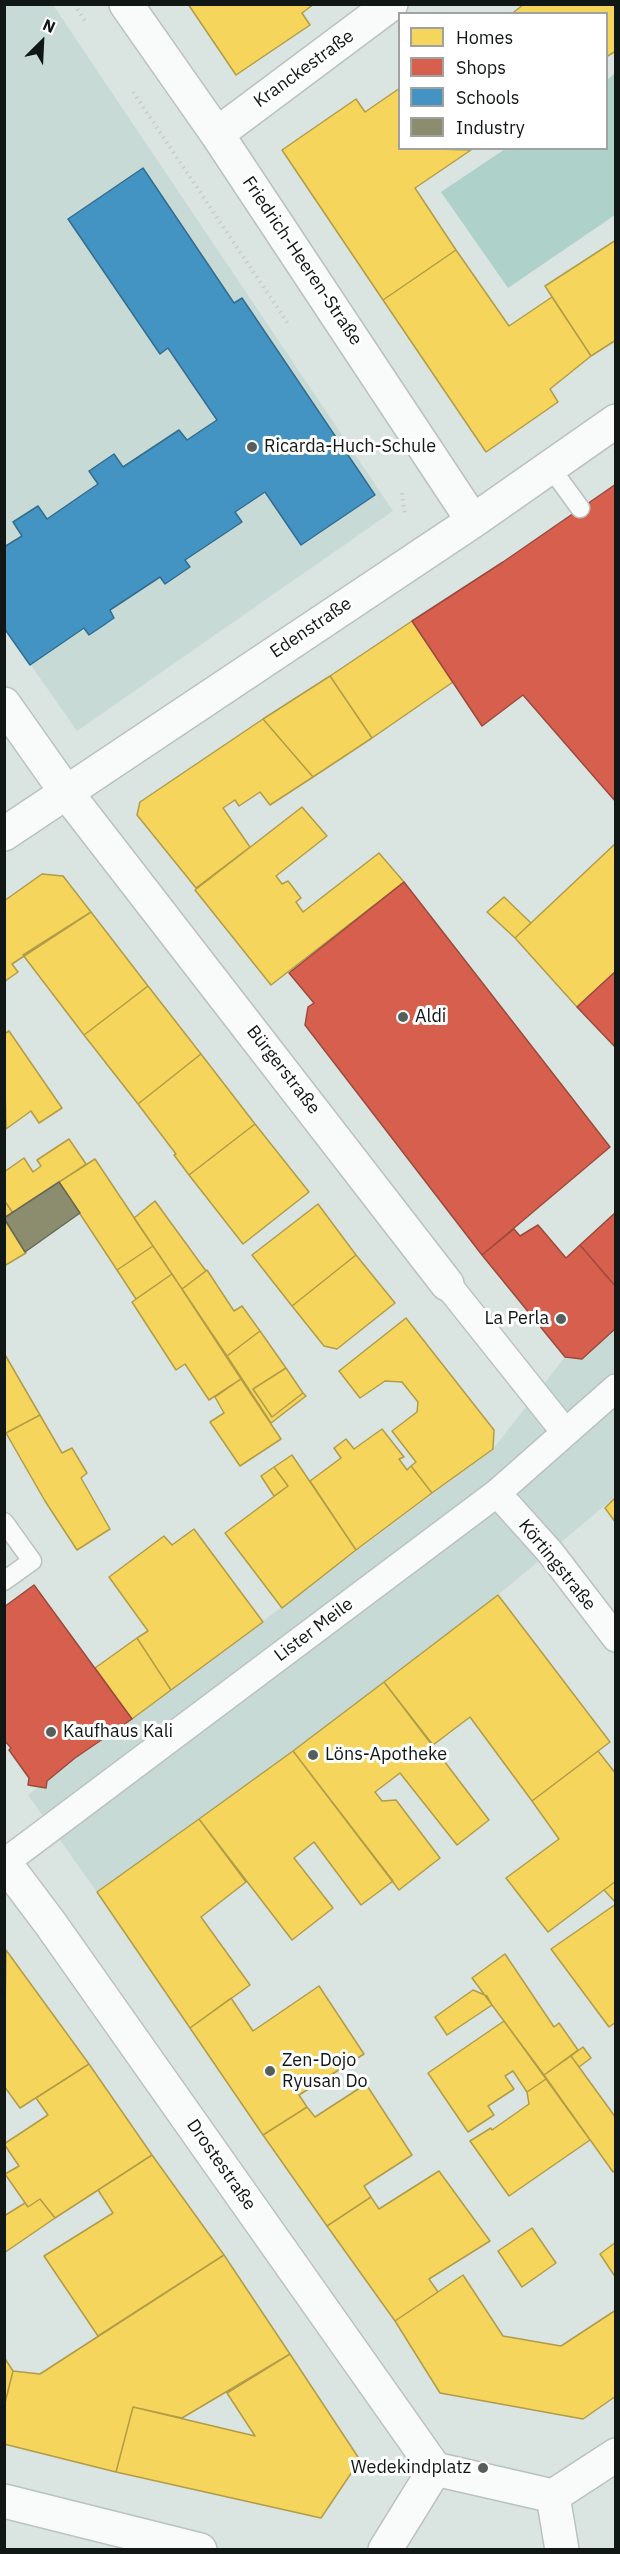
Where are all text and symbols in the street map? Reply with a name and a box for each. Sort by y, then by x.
north arrow [12,12,72,72]
legend [398,12,608,150]
text: N [40,14,59,37]
street label: Kranckestraße [250,26,358,112]
text: Homes [456,26,513,49]
text: Shops [456,56,506,79]
text: Schools [456,86,520,109]
text: Industry [456,116,525,139]
street label: Friedrich-Heeren-Straße [237,172,367,350]
place label: Ricarda-Huch-Schule [264,436,436,458]
marker: Ricarda-Huch-Schule [245,440,259,454]
street label: Edenstraße [266,593,356,663]
place label: Aldi [415,1006,446,1028]
marker: Aldi [396,1010,410,1024]
street label: Bürgerstraße [242,1021,324,1119]
place label: La Perla [485,1308,549,1330]
marker: La Perla [554,1312,568,1326]
street label: Körtingstraße [514,1515,600,1615]
street label: Lister Meile [270,1593,358,1667]
place label: Kaufhaus Kali [63,1721,173,1743]
marker: Kaufhaus Kali [44,1725,58,1739]
place label: Löns-Apotheke [325,1744,447,1766]
marker: Löns-Apotheke [306,1748,320,1762]
place label: Zen-Dojo Ryusan Do [282,2050,368,2092]
marker: Zen-Dojo Ryusan Do [263,2064,277,2078]
street label: Drostestraße [182,2115,260,2215]
place label: Wedekindplatz [351,2457,471,2479]
marker: Wedekindplatz [476,2461,490,2475]

